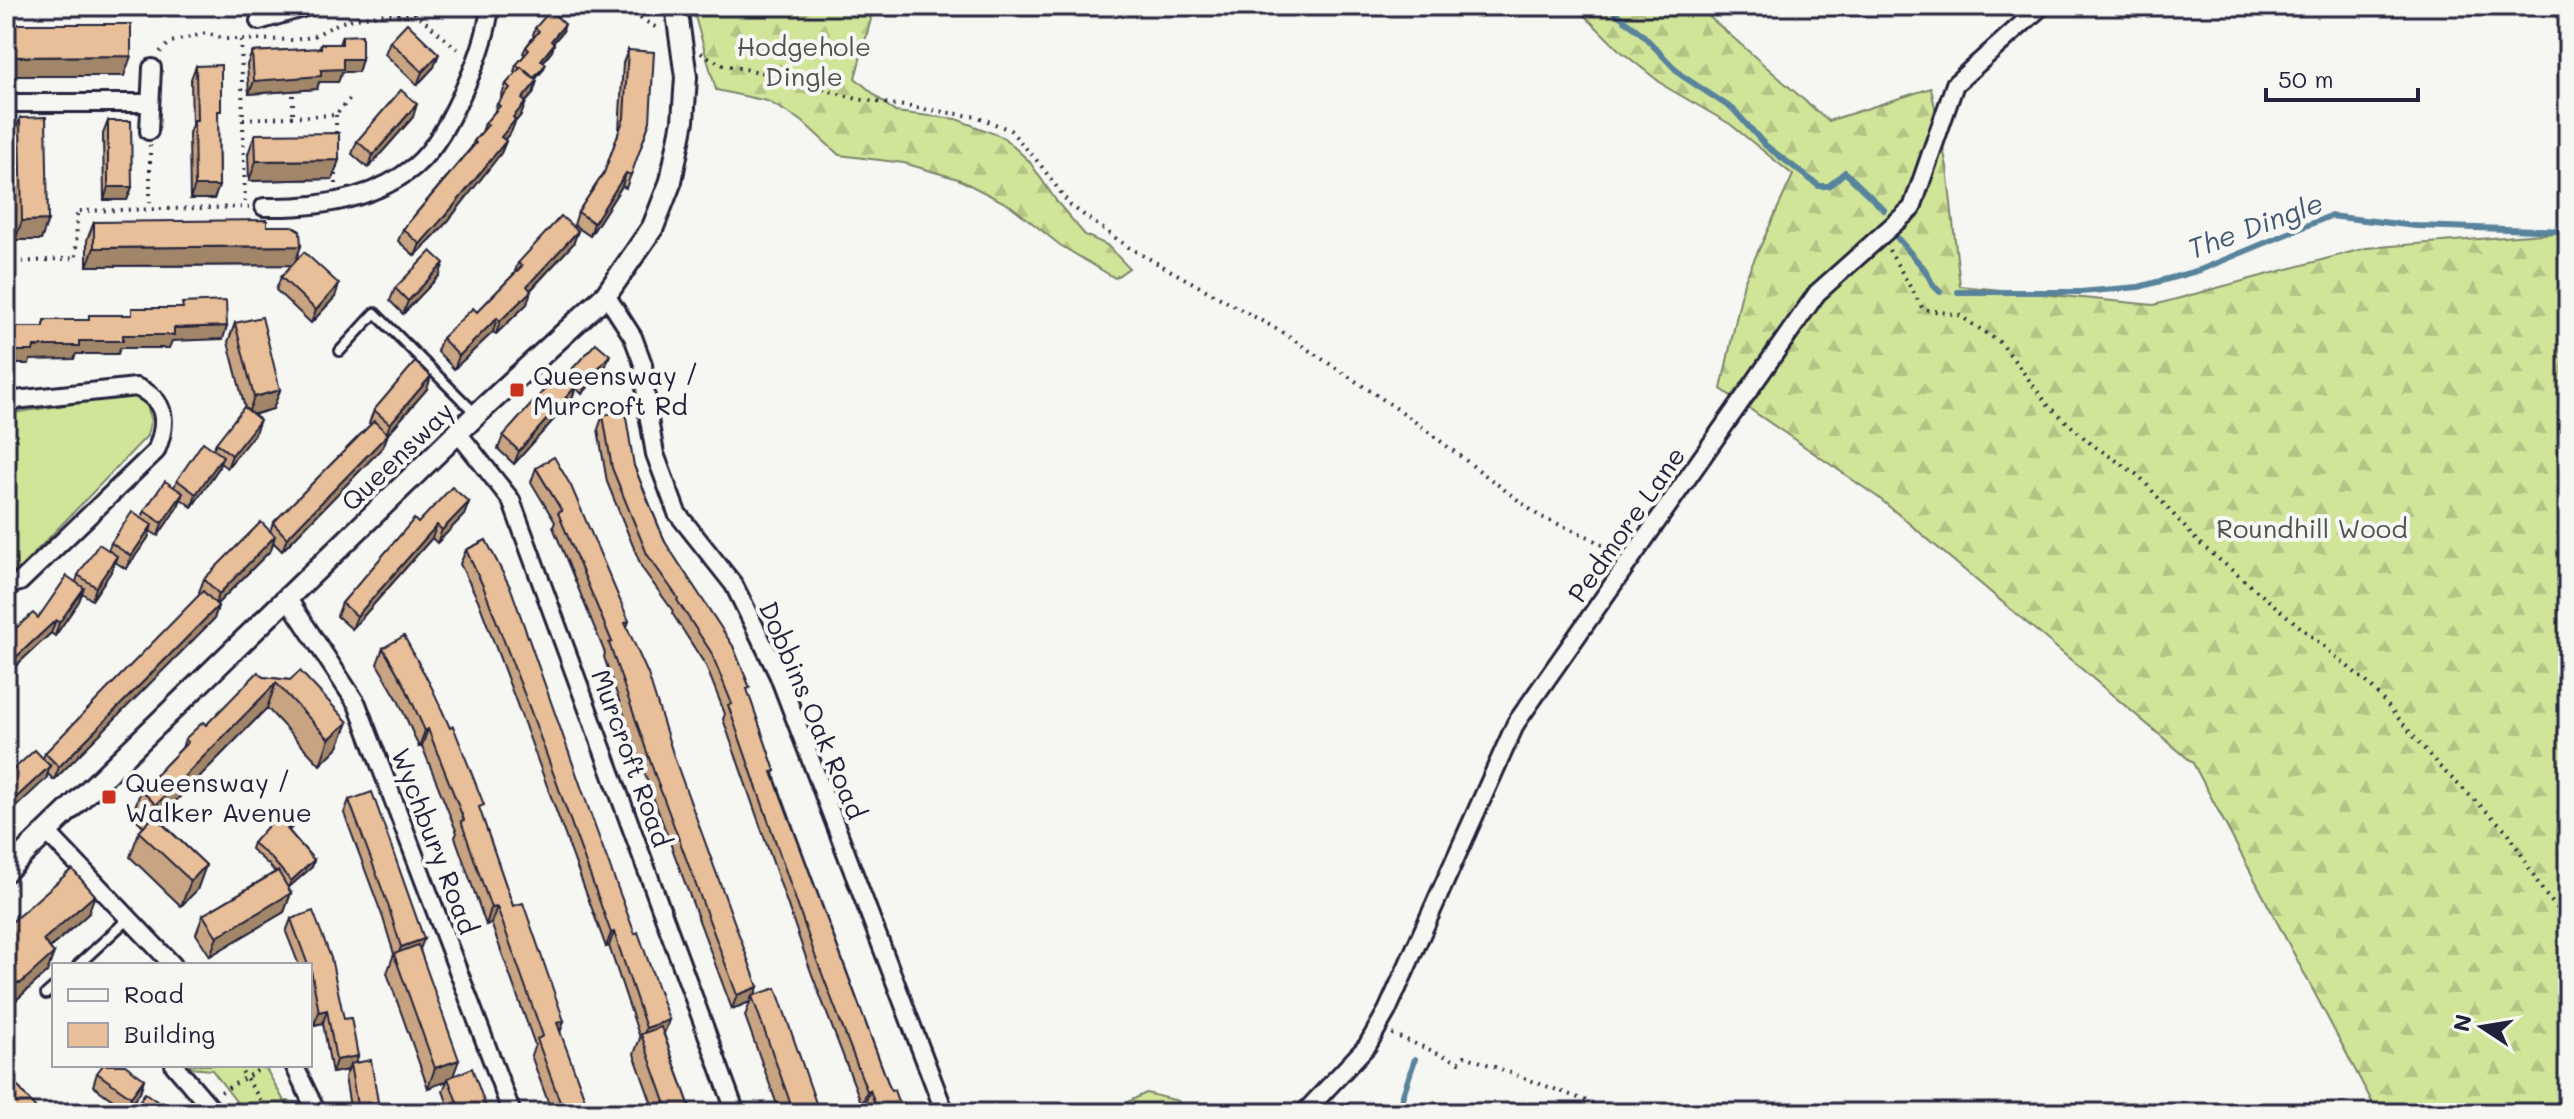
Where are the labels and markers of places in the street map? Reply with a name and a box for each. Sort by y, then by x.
place label: Queensway / Murcroft Rd [533,358,699,422]
marker: Queensway / Murcroft Rd [508,381,526,399]
place label: Queensway / Walker Avenue [125,765,312,829]
marker: Queensway / Walker Avenue [100,788,118,806]

